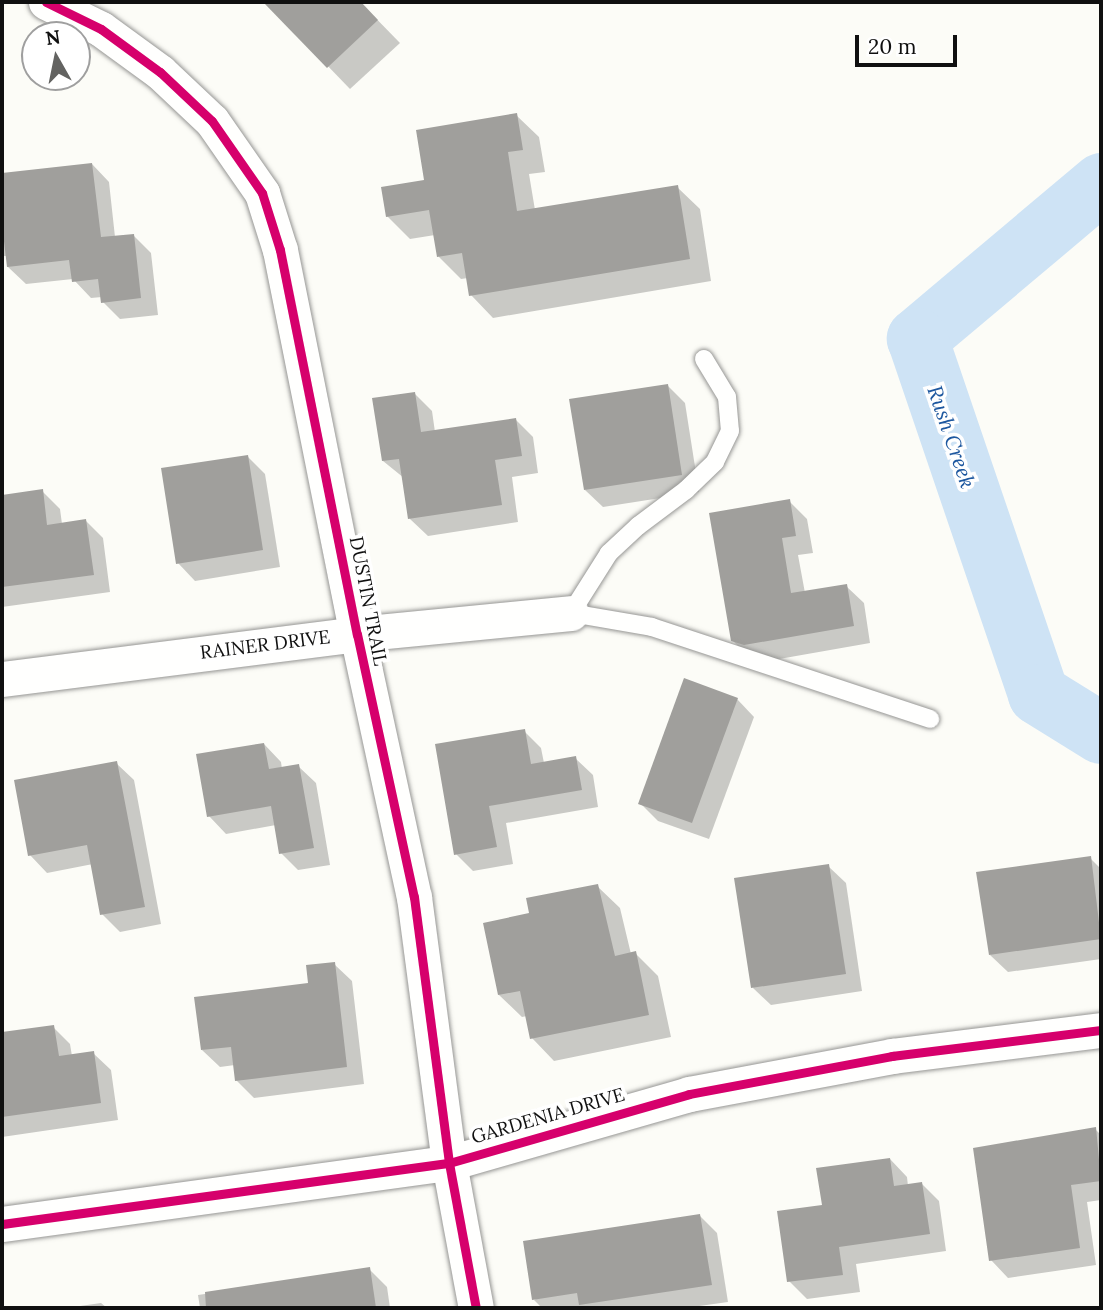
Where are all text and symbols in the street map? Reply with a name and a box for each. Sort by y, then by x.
north arrow [21,21,91,91]
scale bar [858,21,960,65]
text: N [44,24,62,50]
text: 20 m [868,33,917,60]
water label: Rush Creek [922,382,980,492]
street label: DUSTIN TRAIL [344,534,392,668]
street label: RAINER DRIVE [199,626,331,664]
street label: GARDENIA DRIVE [469,1083,627,1149]

